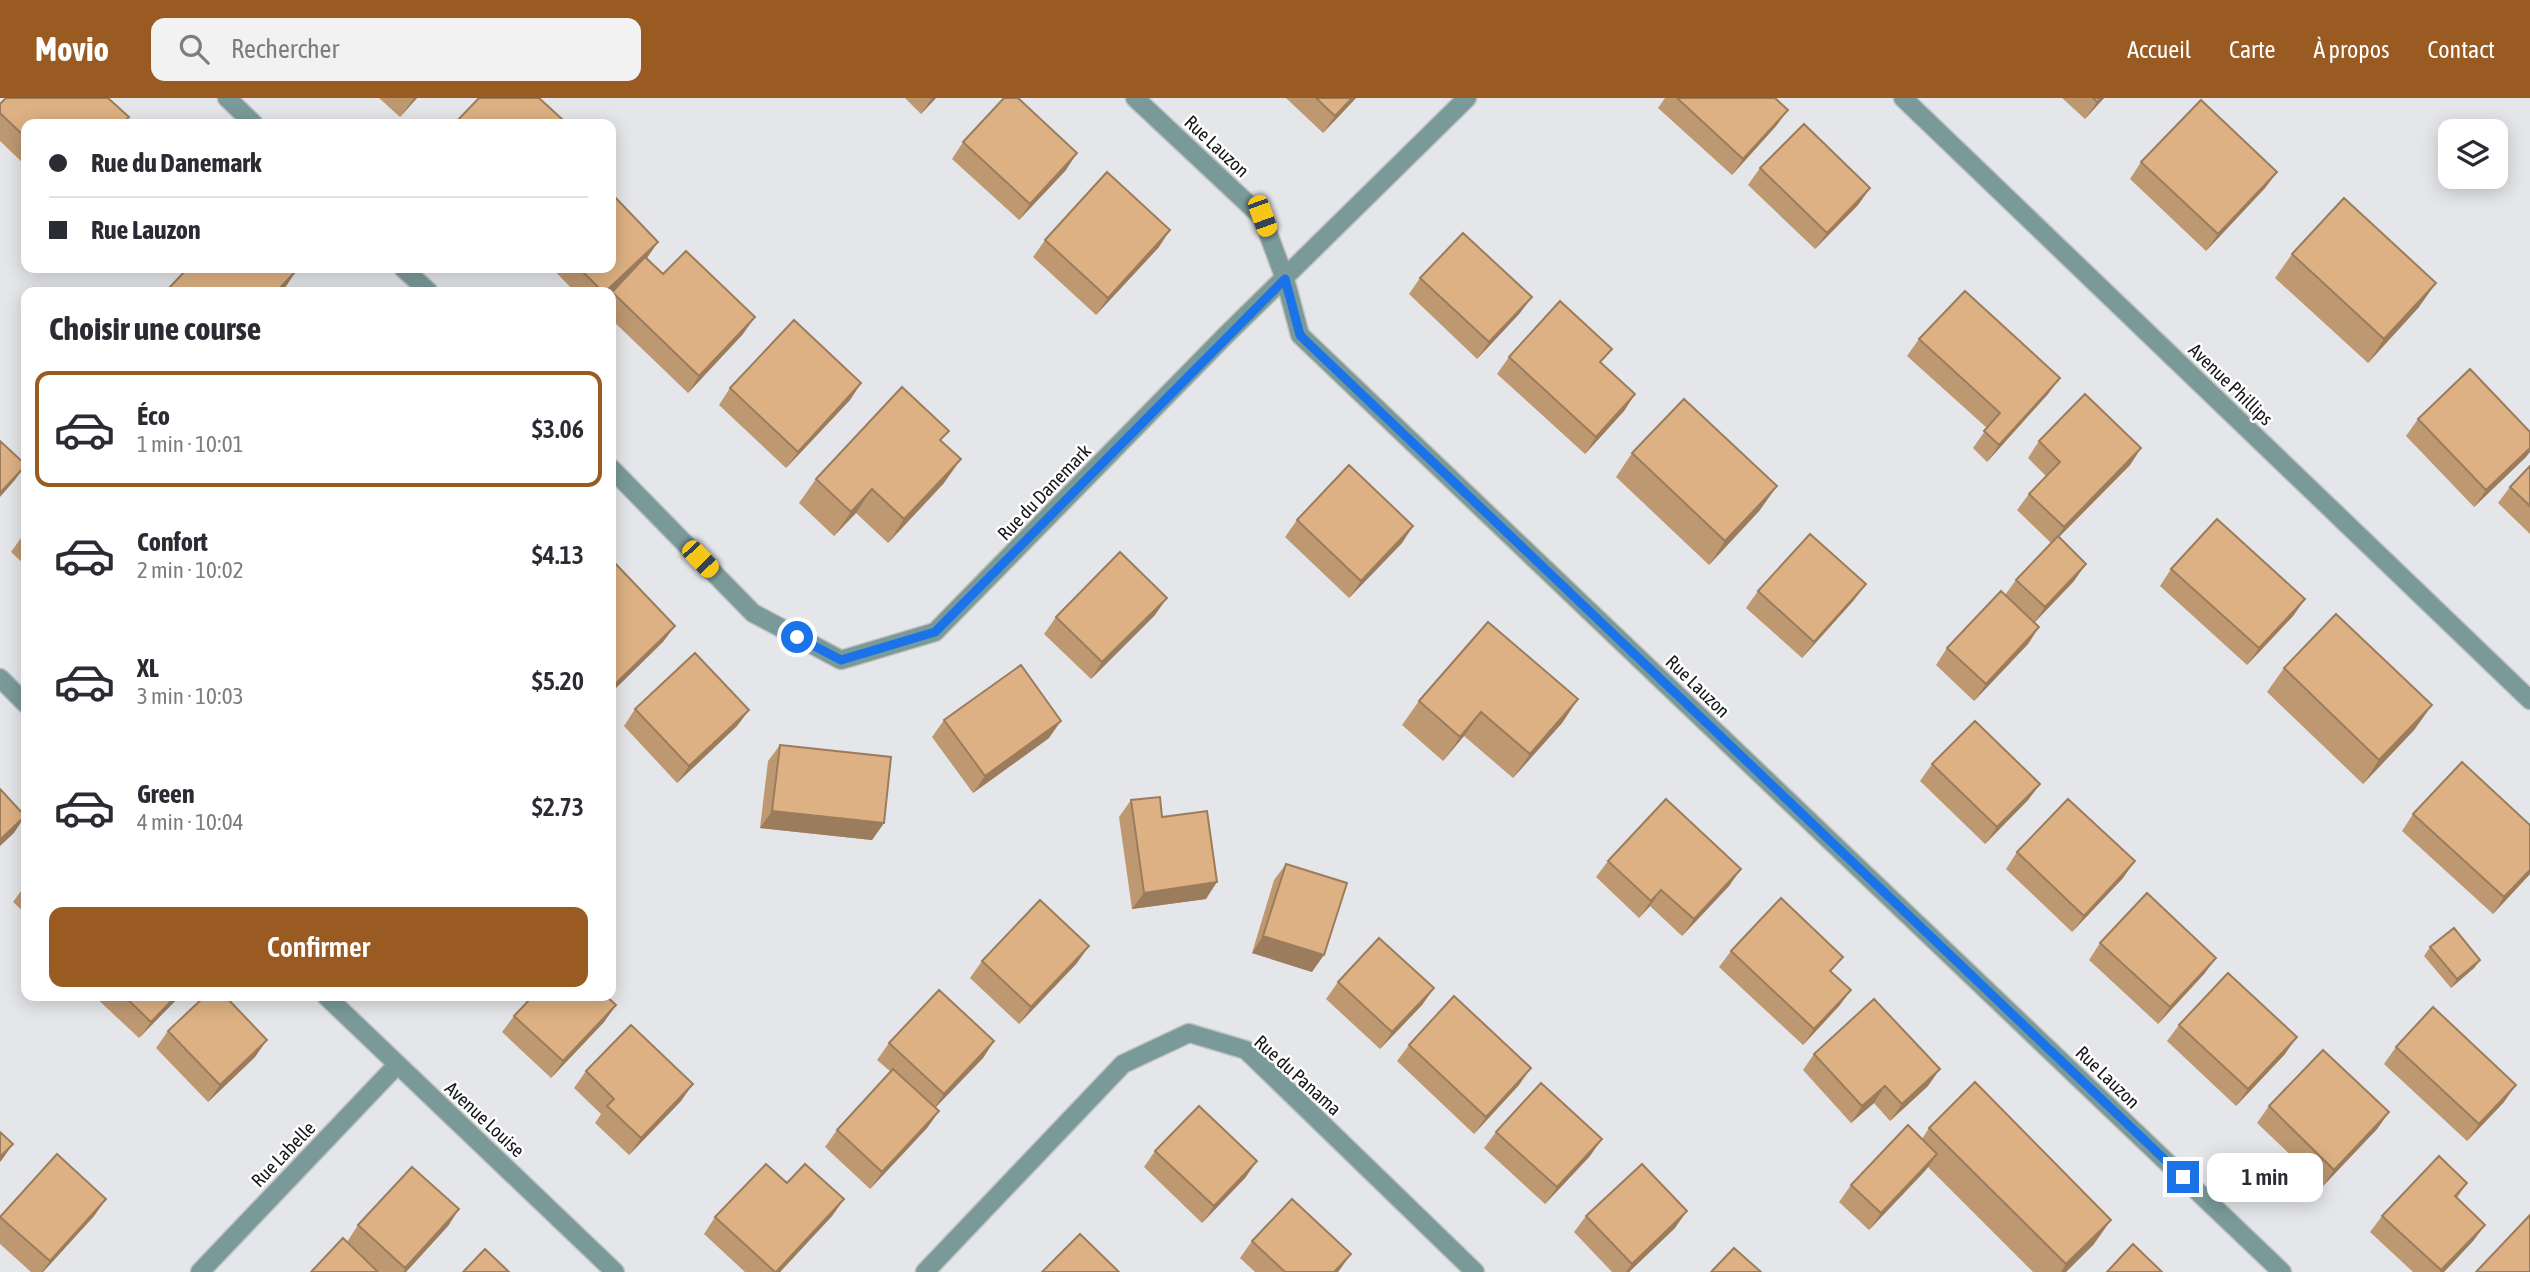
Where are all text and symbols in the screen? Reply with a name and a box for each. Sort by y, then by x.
search box [151,18,641,81]
text: Movio [35,30,109,68]
icon: search [175,30,213,68]
text: Rechercher [231,34,339,64]
text: Accueil [2127,36,2191,63]
text: Carte [2229,36,2275,63]
text: À propos [2313,36,2389,63]
text: Contact [2427,36,2495,63]
street label: Rue Lauzon [1180,111,1254,181]
map controls [2438,119,2508,189]
button: layers [2438,119,2508,189]
text: Rue du Danemark [91,148,261,178]
car [1245,193,1280,239]
text: Rue Lauzon [91,215,201,245]
text: Choisir une course [49,310,261,347]
street label: Avenue Phillips [2184,338,2278,430]
icon: car [53,398,116,461]
text: Éco [137,401,170,431]
text: $3.06 [532,414,584,444]
text: 1 min · 10:01 [137,431,243,457]
street label: Rue du Danemark [993,439,1096,544]
icon: car [53,524,116,587]
text: Confort [137,527,208,557]
car [678,537,723,581]
text: $4.13 [532,540,584,570]
text: 2 min · 10:02 [137,557,243,583]
route start [781,621,813,653]
icon: car [53,650,116,713]
street label: Rue Lauzon [1662,650,1734,722]
text: XL [137,653,159,683]
text: $5.20 [532,666,584,696]
text: 3 min · 10:03 [137,683,243,709]
icon: car [53,776,116,839]
text: Green [137,779,195,809]
text: $2.73 [532,792,584,822]
text: 4 min · 10:04 [137,809,243,835]
button: Confirmer [49,907,588,987]
street label: Rue du Panama [1250,1030,1346,1120]
street label: Rue Lauzon [2072,1041,2144,1113]
street label: Avenue Louise [441,1077,529,1161]
street label: Rue Labelle [247,1117,319,1191]
callout: 1 min [2208,1152,2323,1202]
route end [2167,1161,2199,1193]
text: 1 min [2242,1164,2288,1190]

